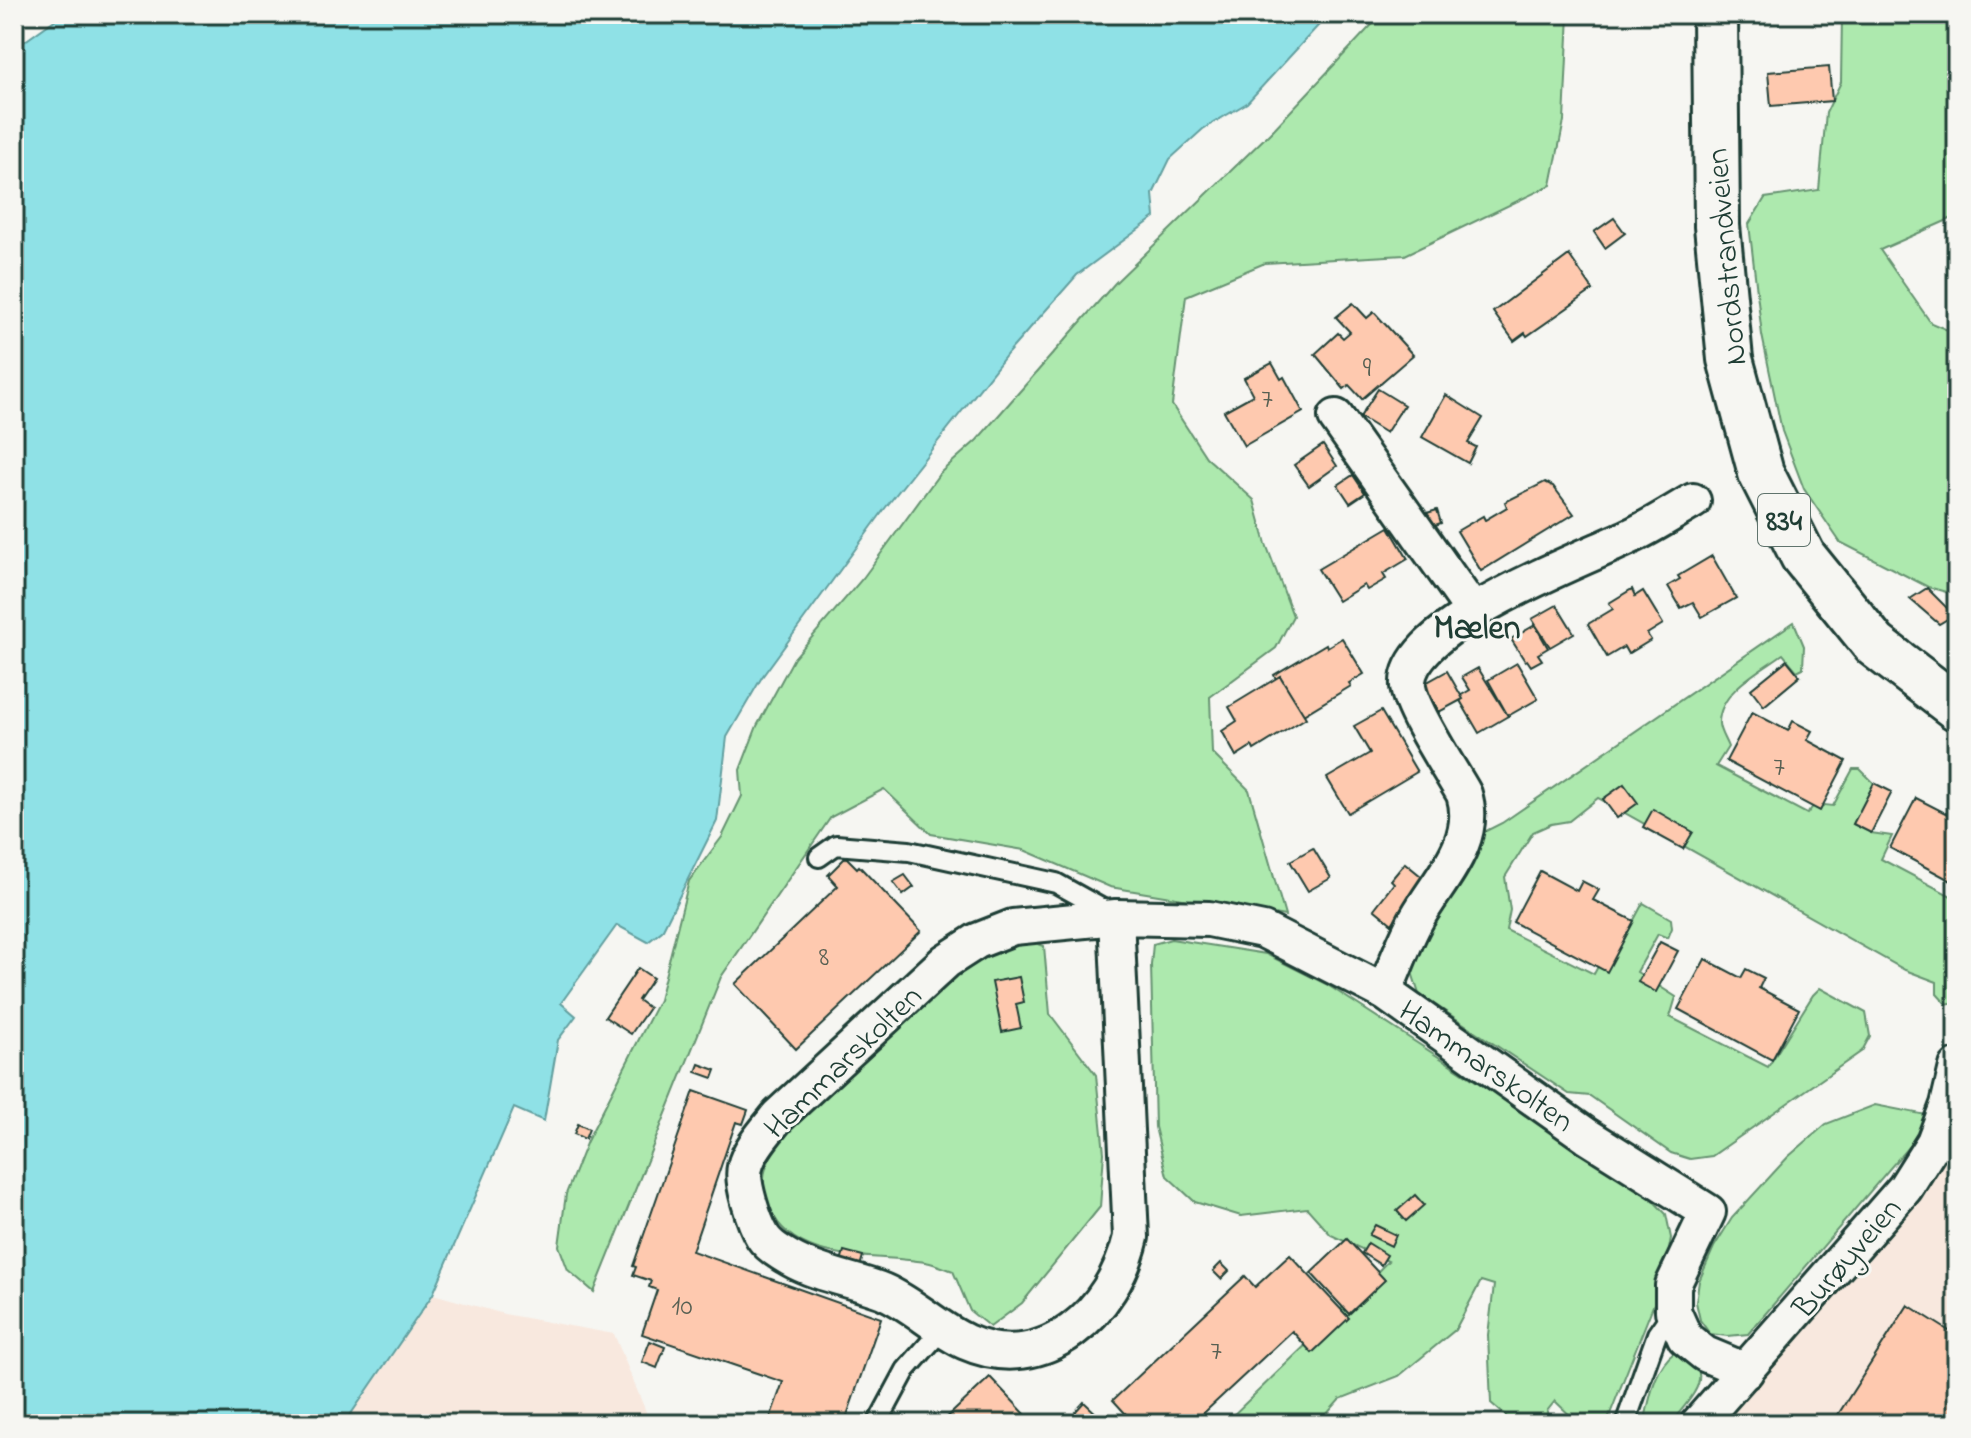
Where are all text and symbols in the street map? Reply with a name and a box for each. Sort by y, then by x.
street label: Nordstrandveien [1696,146,1761,367]
house number: 9 [1363,349,1372,390]
house number: 7 [1261,380,1273,421]
road number: 834 [1758,494,1810,546]
district label: Mælen [1433,605,1521,655]
house number: 7 [1773,748,1785,789]
house number: 8 [819,938,829,979]
street label: Hammarskolten [754,975,934,1152]
street label: Hammarskolten [1388,990,1582,1146]
street label: Burøyveien [1782,1188,1915,1331]
house number: 10 [671,1287,693,1328]
house number: 7 [1210,1332,1222,1373]

